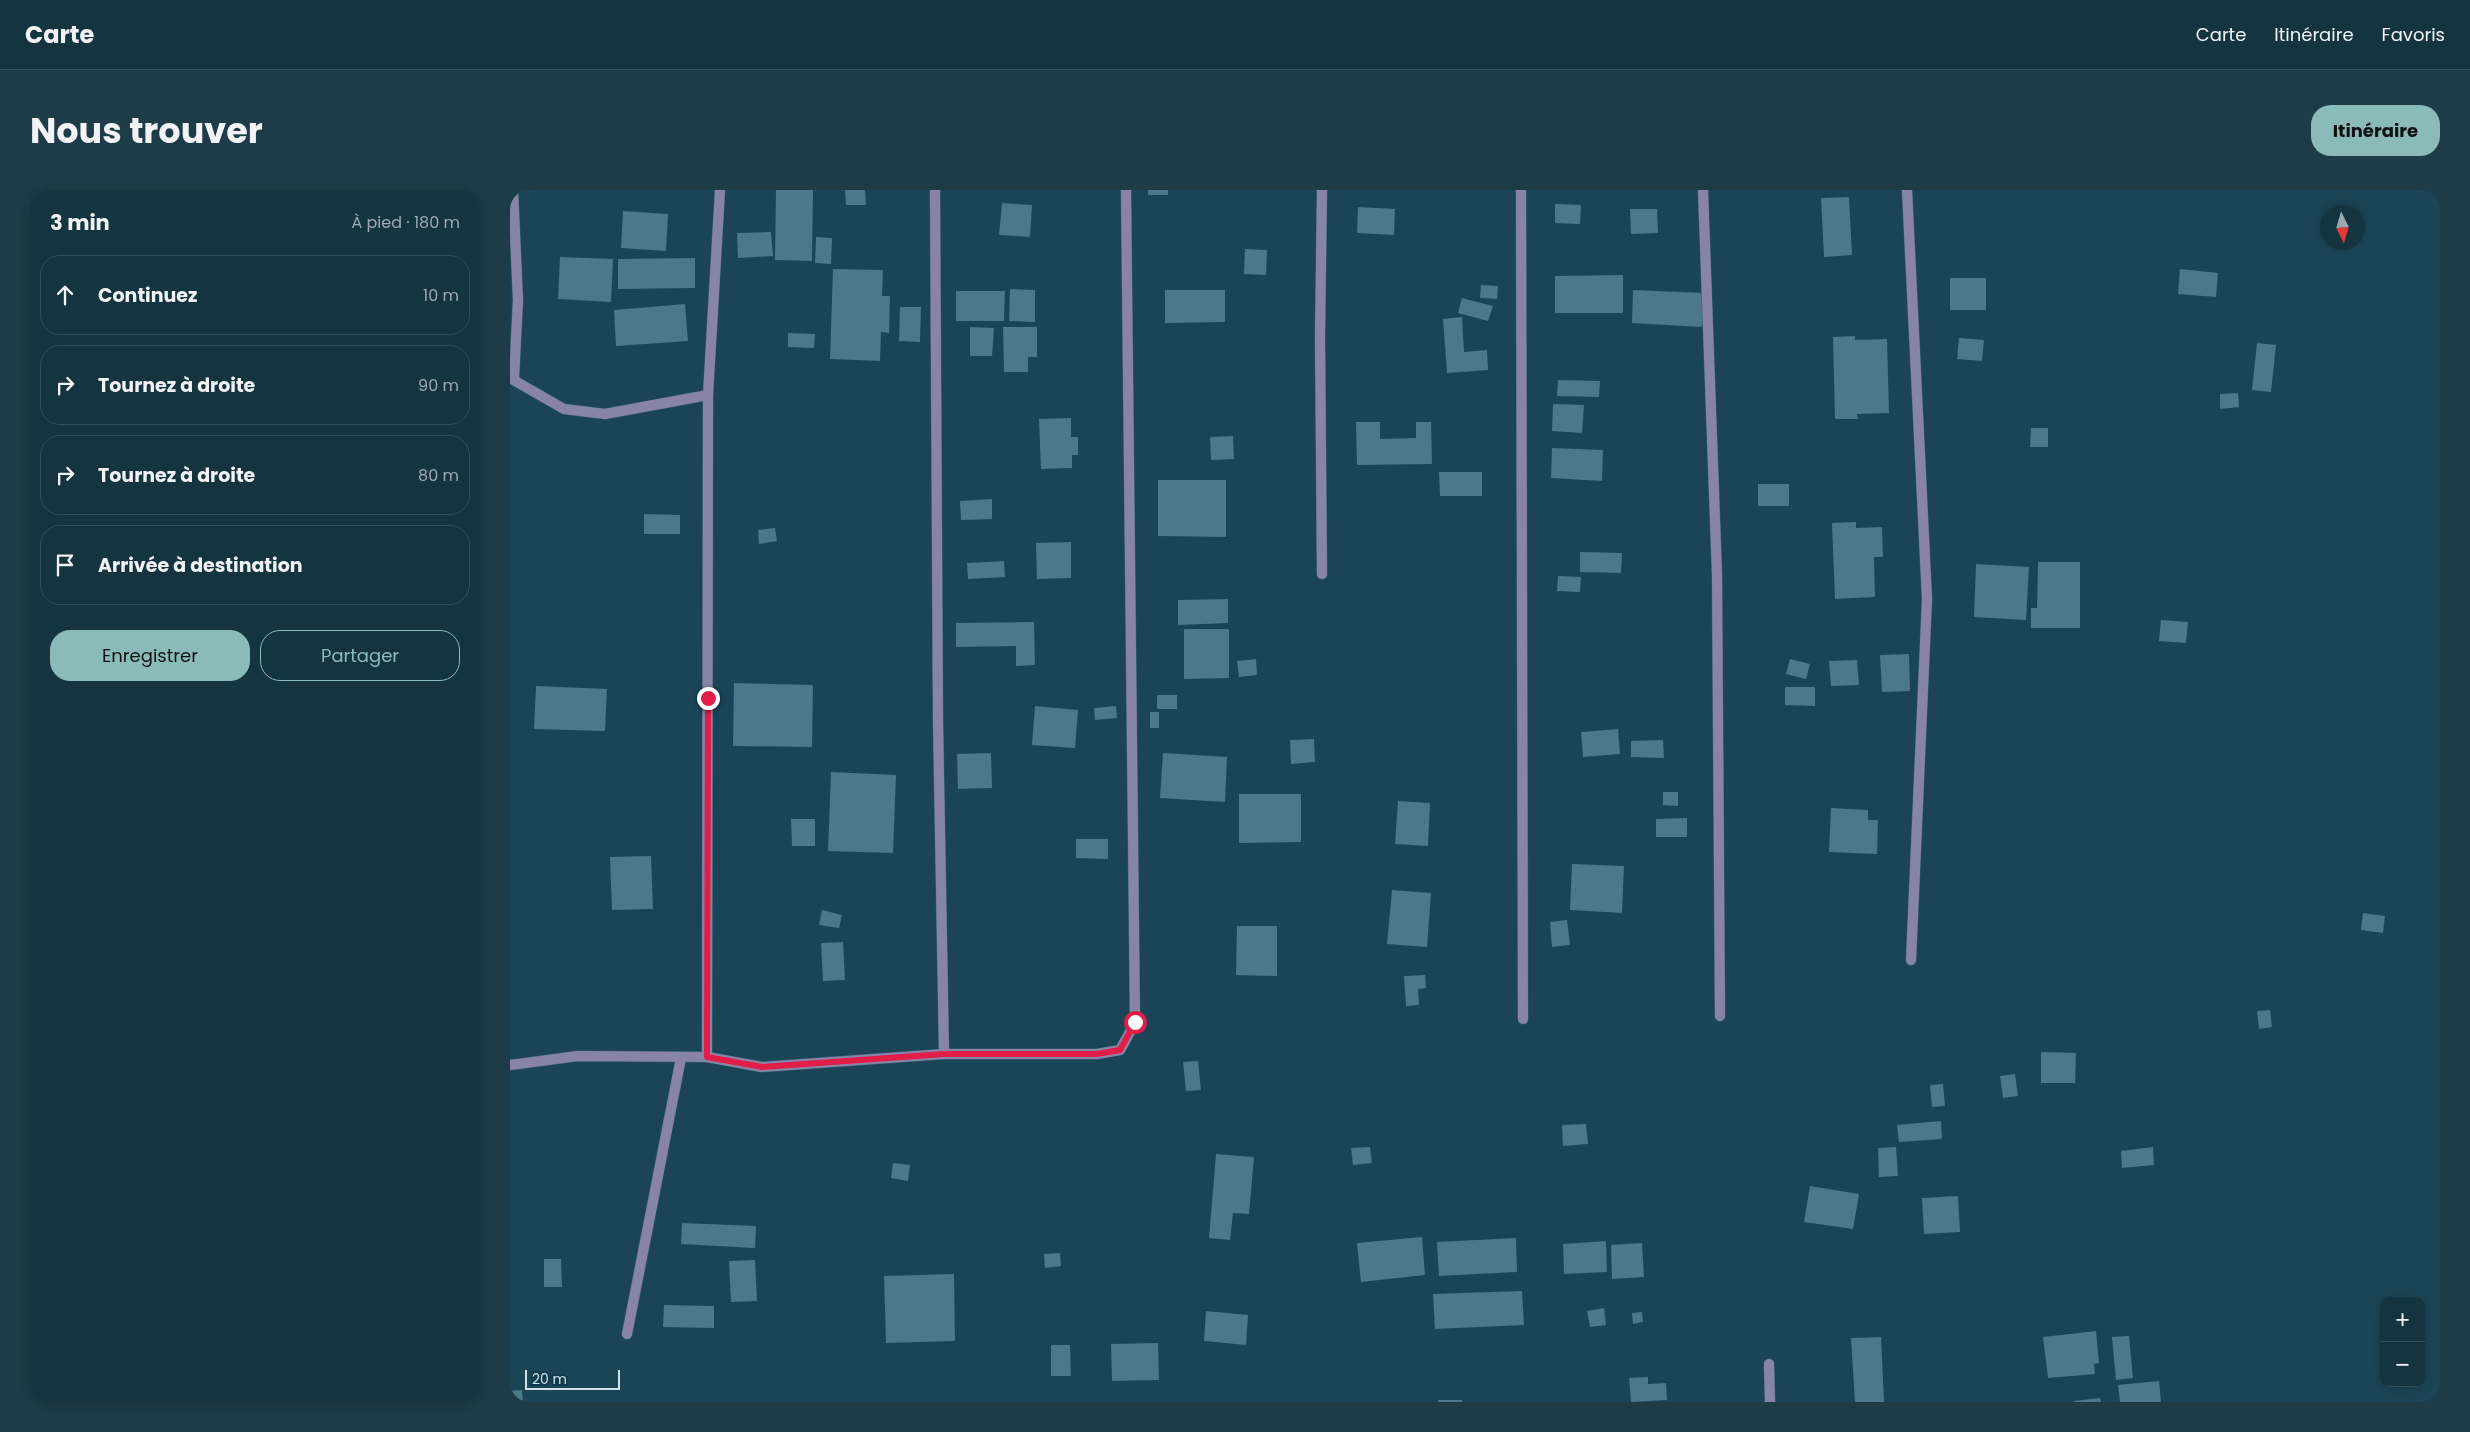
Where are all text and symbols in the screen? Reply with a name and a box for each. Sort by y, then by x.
text: Carte [25,18,94,51]
text: Carte [2196,22,2246,47]
text: Itinéraire [2274,22,2354,47]
text: Favoris [2382,22,2445,47]
button: Itinéraire [2311,105,2440,156]
text: Nous trouver [30,106,263,155]
north arrow [2320,205,2365,250]
text: 3 min [50,208,110,237]
text: À pied · 180 m [352,211,460,234]
icon: ahead [51,281,79,309]
text: Continuez [98,282,197,309]
text: 10 m [423,284,459,307]
icon: right [51,371,79,399]
text: Tournez à droite [98,372,255,399]
text: 90 m [418,374,459,397]
icon: right [51,461,79,489]
text: Tournez à droite [98,462,255,489]
text: 80 m [418,464,459,487]
icon: arrive [51,551,79,579]
text: Arrivée à destination [98,552,303,579]
button: Enregistrer [50,630,250,681]
button: Partager [260,630,460,681]
route end [697,687,720,710]
route start [1124,1011,1147,1034]
map controls [2380,1297,2425,1387]
button: + [2380,1297,2425,1342]
button: − [2380,1342,2425,1387]
scale bar [525,1367,620,1390]
text: 20 m [532,1369,567,1389]

